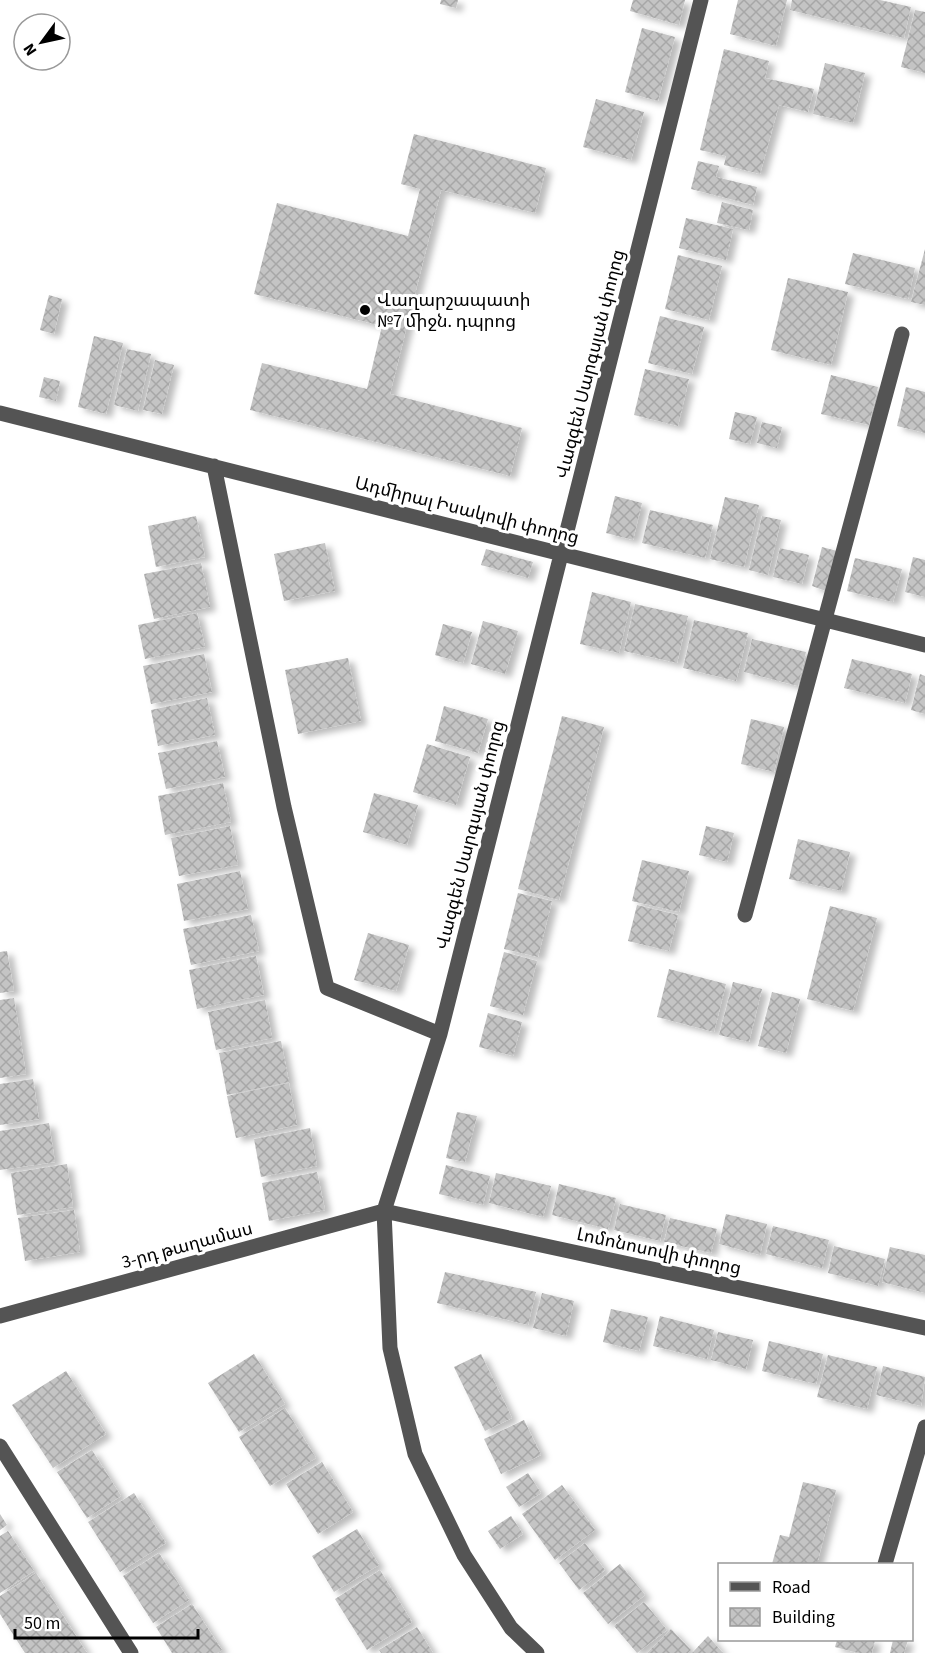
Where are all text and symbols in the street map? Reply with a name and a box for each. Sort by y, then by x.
north arrow [12,12,72,72]
text: N [18,39,42,60]
street label: Վազգեն Սարգսյան փողոց [550,247,631,481]
place label: Վաղարշապատի №7 միջն. դպրոց [377,288,530,334]
marker: Վաղարշապատի №7 միջն. դպրոց [358,303,372,317]
street label: Ադմիրալ Իսակովի փողոց [352,470,582,550]
street label: Վազգեն Սարգսյան փողոց [430,718,511,952]
street label: 3-րդ թաղամաս [119,1216,255,1275]
street label: Լոմոնոսովի փողոց [574,1222,744,1281]
legend [718,1563,913,1641]
text: Road [772,1575,811,1600]
scale bar [15,1602,198,1640]
text: Building [772,1605,835,1630]
text: 50 m [24,1611,60,1636]

